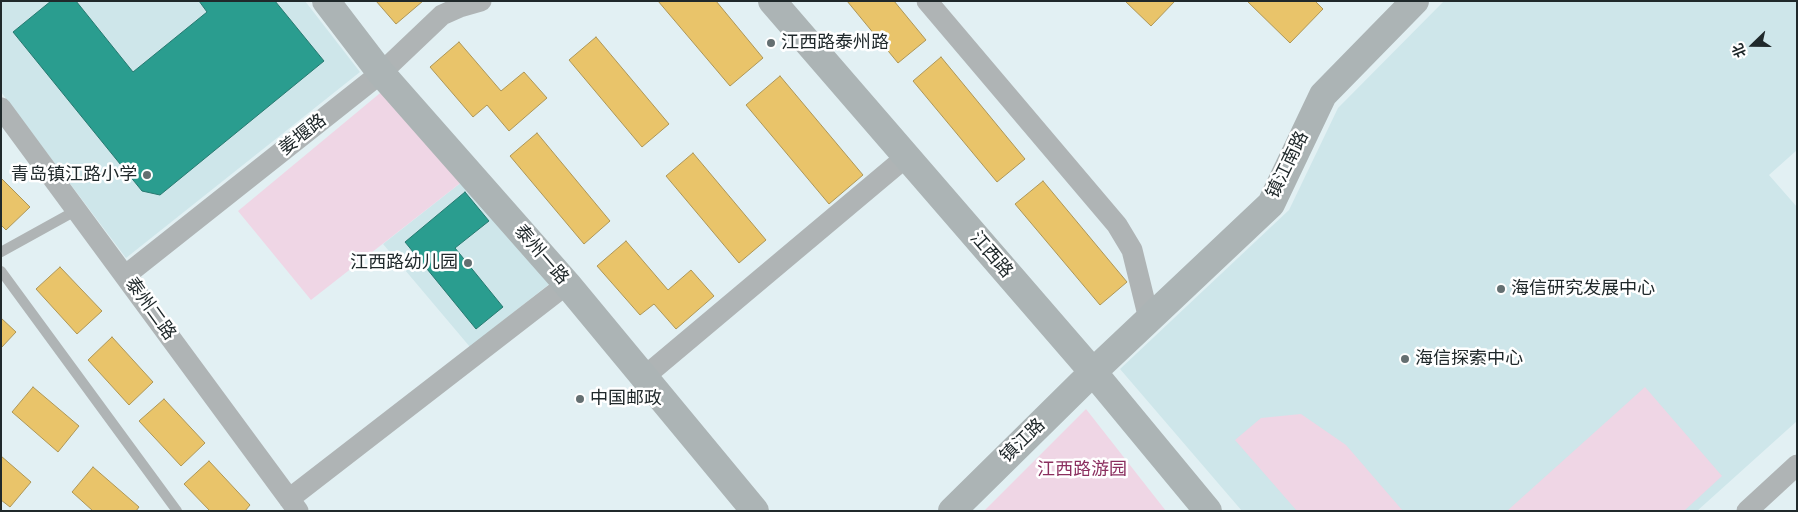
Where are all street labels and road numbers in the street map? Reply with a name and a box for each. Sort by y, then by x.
street label: 姜堰路 [275,110,331,160]
street label: 镇江南路 [1263,128,1313,202]
street label: 泰州一路 [509,221,573,289]
street label: 江西路 [965,228,1017,282]
street label: 泰州二路 [120,274,180,344]
street label: 镇江路 [996,414,1050,468]

